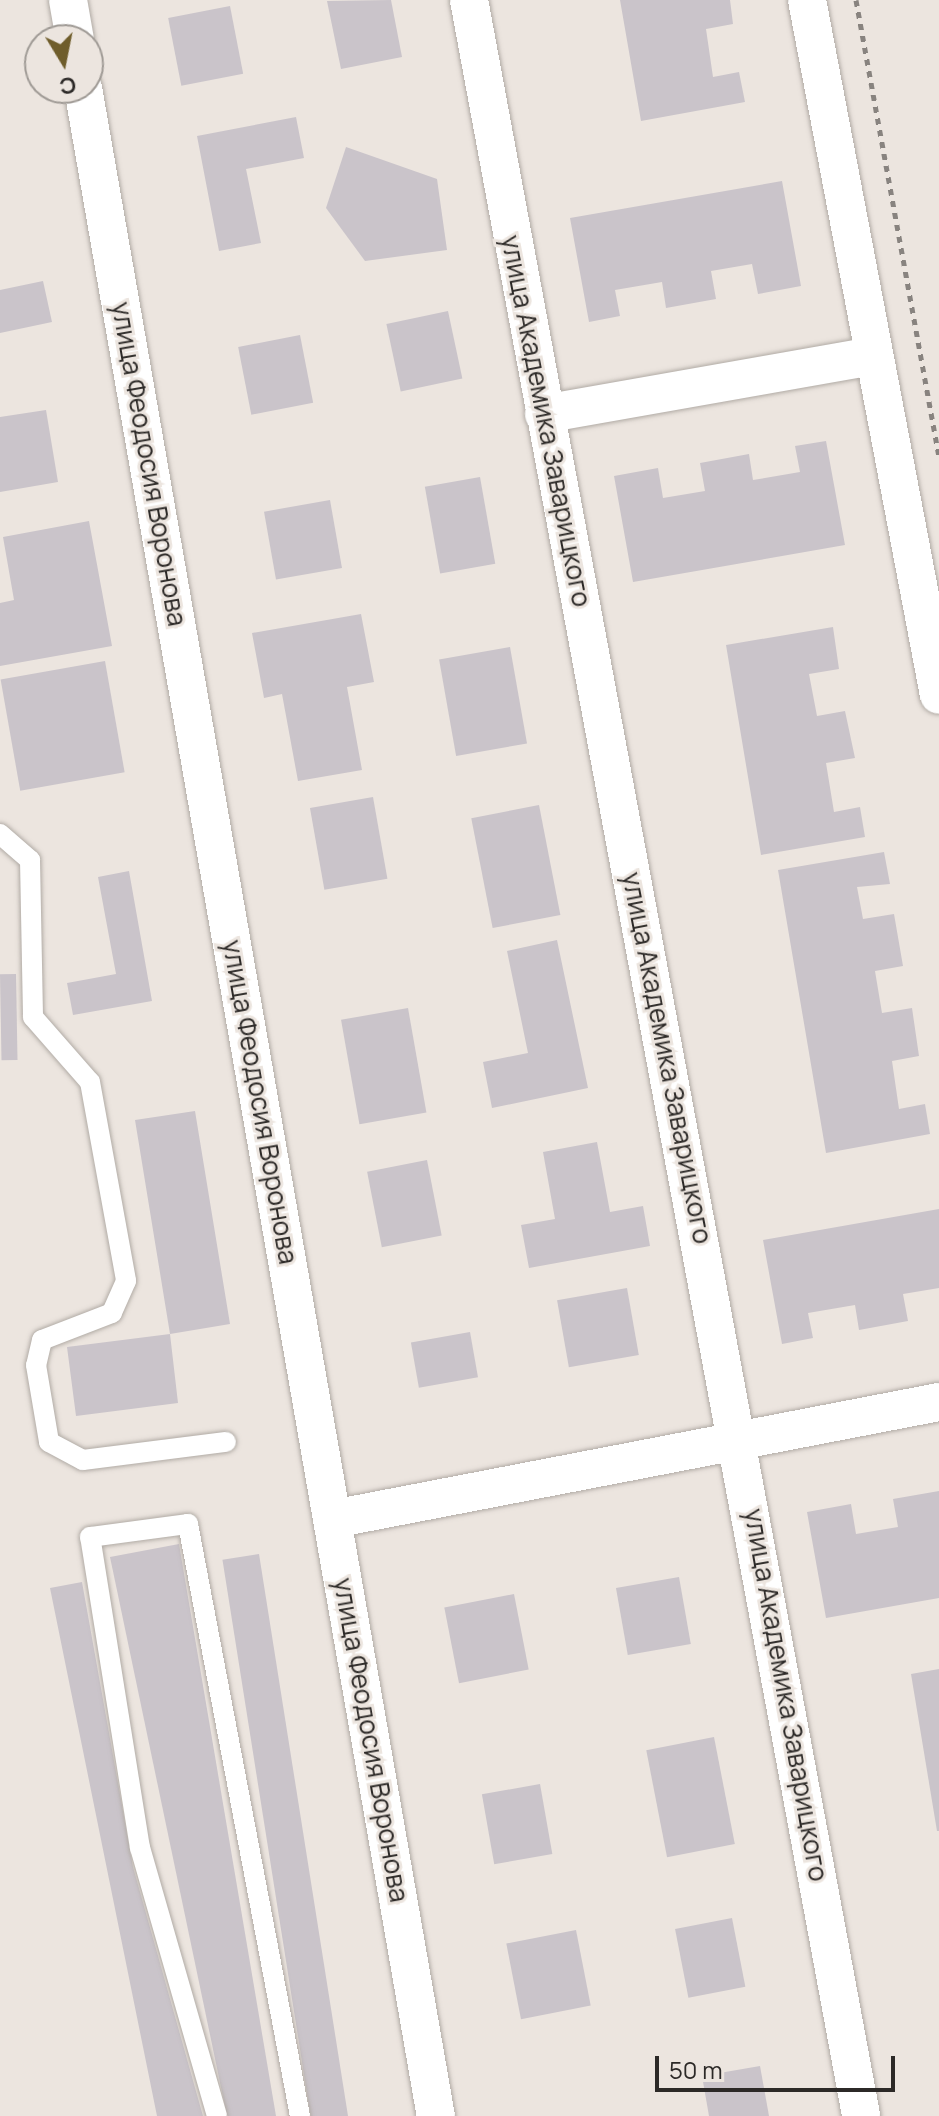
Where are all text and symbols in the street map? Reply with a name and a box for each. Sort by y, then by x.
north arrow [24,24,104,104]
text: С [57,69,78,102]
street label: улица Академика Заварицкого [495,233,597,609]
street label: улица Феодосия Воронова [105,299,193,629]
street label: улица Академика Заварицкого [616,870,718,1246]
street label: улица Феодосия Воронова [216,937,304,1267]
street label: улица Академика Заварицкого [738,1506,834,1884]
street label: улица Феодосия Воронова [327,1575,415,1905]
scale bar [659,2040,899,2090]
text: 50 m [669,2053,723,2086]

